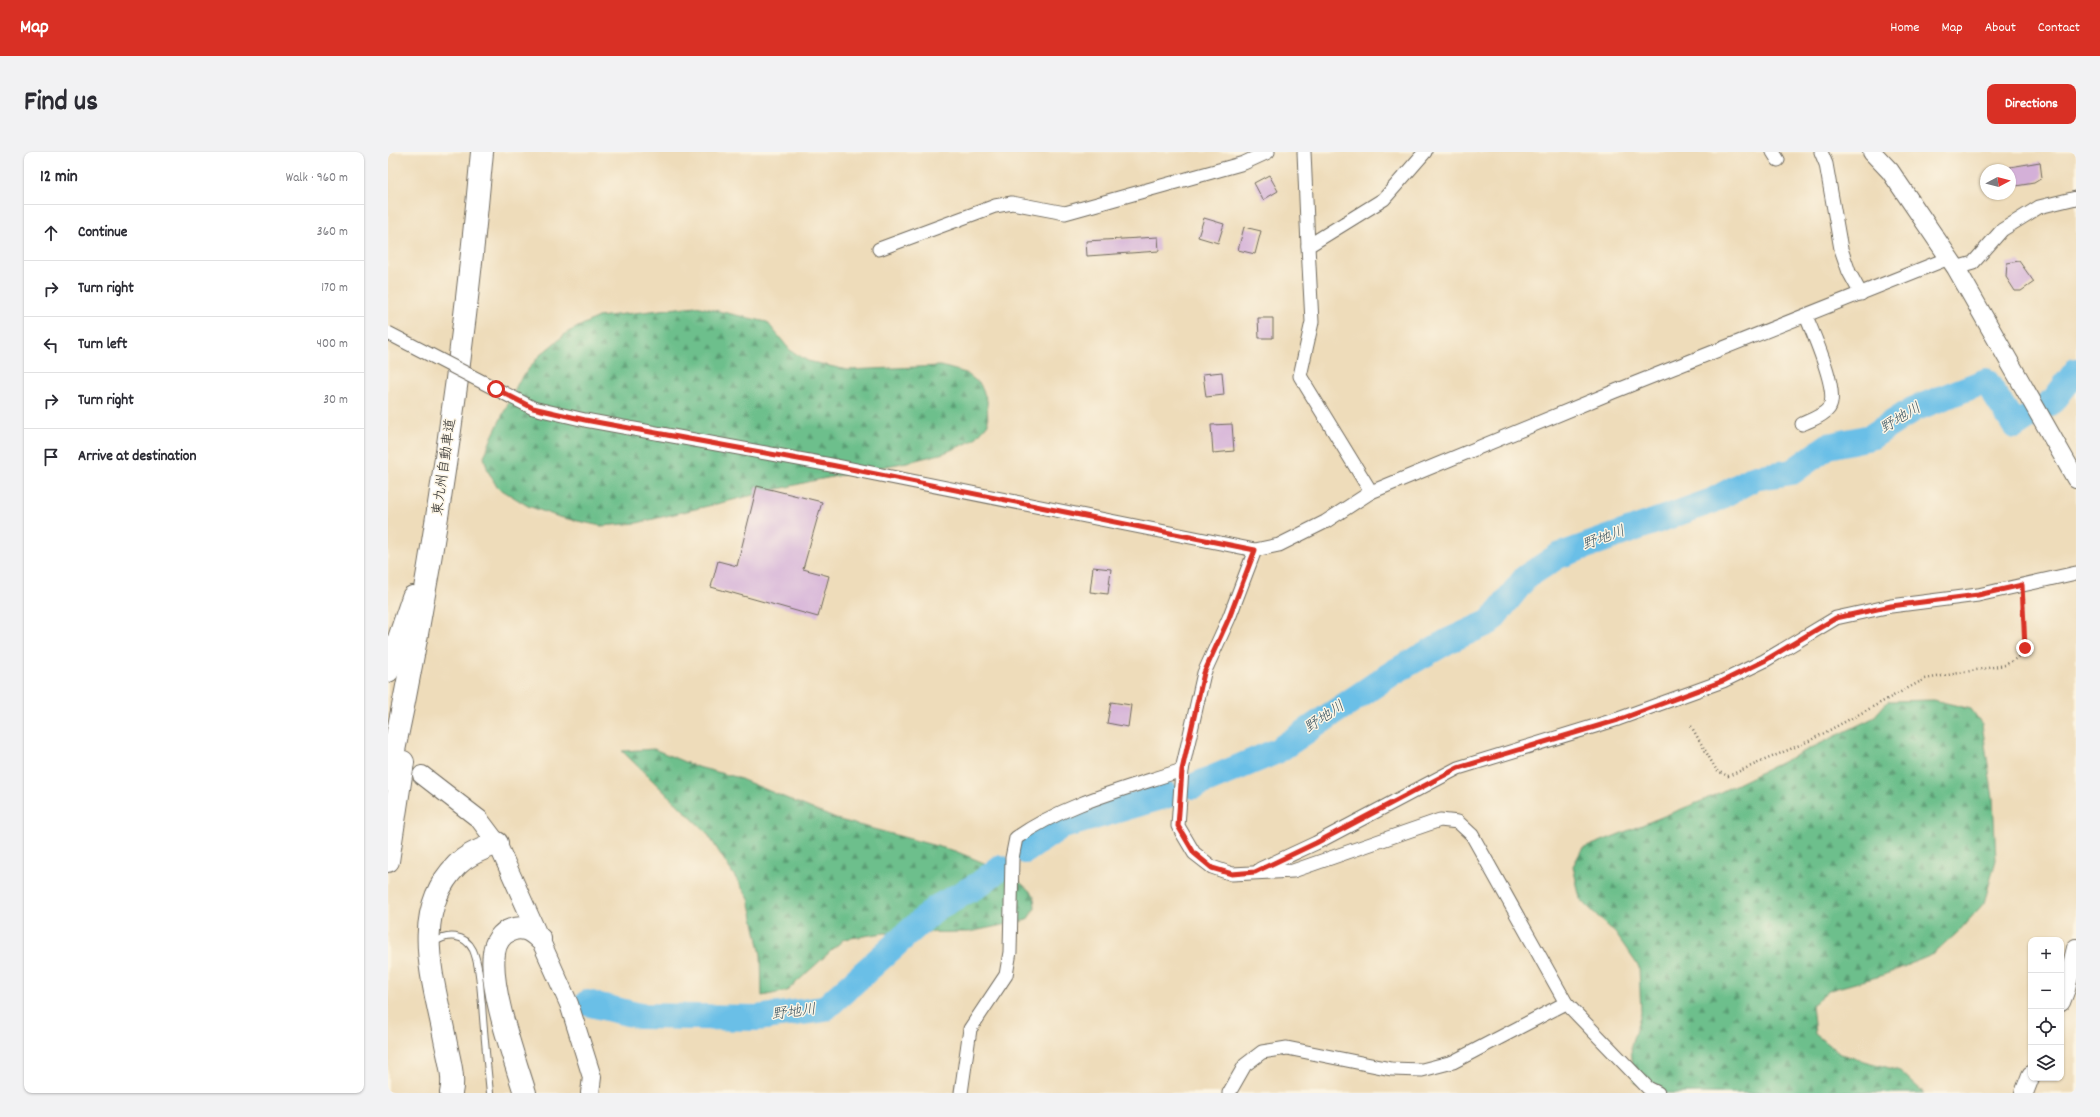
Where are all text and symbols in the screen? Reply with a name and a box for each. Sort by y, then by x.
text: Map [20,15,49,42]
text: Home [1890,18,1919,38]
text: Map [1941,18,1963,38]
text: About [1985,18,2016,38]
text: Contact [2038,18,2080,38]
text: Find us [24,84,98,124]
button: Directions [1987,84,2076,124]
north arrow [1980,164,2016,200]
text: 12 min [40,166,78,190]
text: Walk · 960 m [286,169,348,188]
icon: ahead [40,222,62,244]
text: Continue [78,222,127,244]
text: 360 m [317,223,348,242]
icon: right [40,278,62,300]
text: Turn right [78,278,134,300]
text: 170 m [321,279,348,298]
icon: left [40,334,62,356]
text: Turn left [78,334,127,356]
text: 400 m [317,335,348,354]
route start [487,380,505,398]
icon: right [40,390,62,412]
text: Turn right [78,390,134,412]
text: 30 m [323,391,348,410]
water label: 野地川 [1876,398,1926,440]
street label: 東九州自動車道 [428,417,462,517]
icon: arrive [40,446,62,468]
text: Arrive at destination [78,446,196,468]
water label: 野地川 [1579,521,1629,557]
route end [2016,639,2034,657]
water label: 野地川 [1300,696,1350,740]
map controls [2028,937,2064,1081]
button: + [2028,937,2064,973]
button: − [2028,973,2064,1009]
water label: 野地川 [770,999,818,1027]
button: locate [2028,1009,2064,1045]
button: layers [2028,1045,2064,1081]

